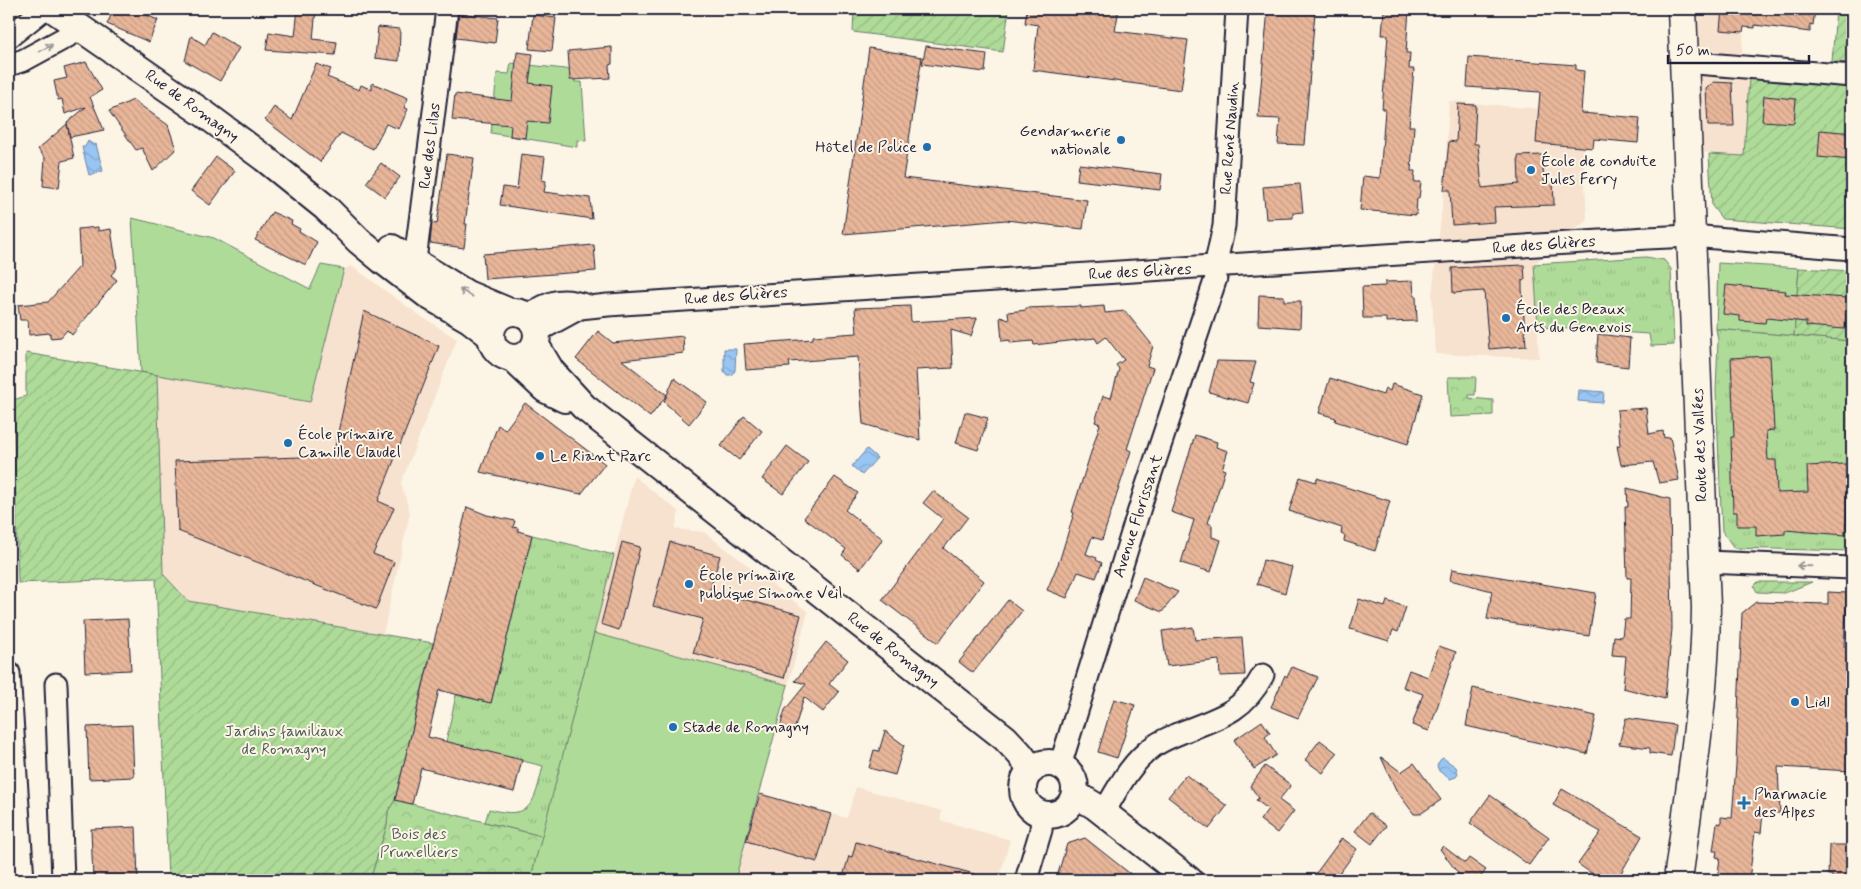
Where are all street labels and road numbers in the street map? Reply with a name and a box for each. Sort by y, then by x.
street label: Rue de Romagny [141,65,243,147]
street label: Rue René Naudin [1216,80,1244,195]
street label: Rue des Lilas [414,102,446,190]
street label: Rue des Glières [1492,231,1596,259]
street label: Rue des Glières [1088,259,1192,285]
street label: Rue des Glières [684,282,788,310]
street label: Route des Vallées [1688,388,1712,502]
street label: Avenue Florissant [1108,451,1168,580]
street label: Rue de Romagny [843,607,943,693]

